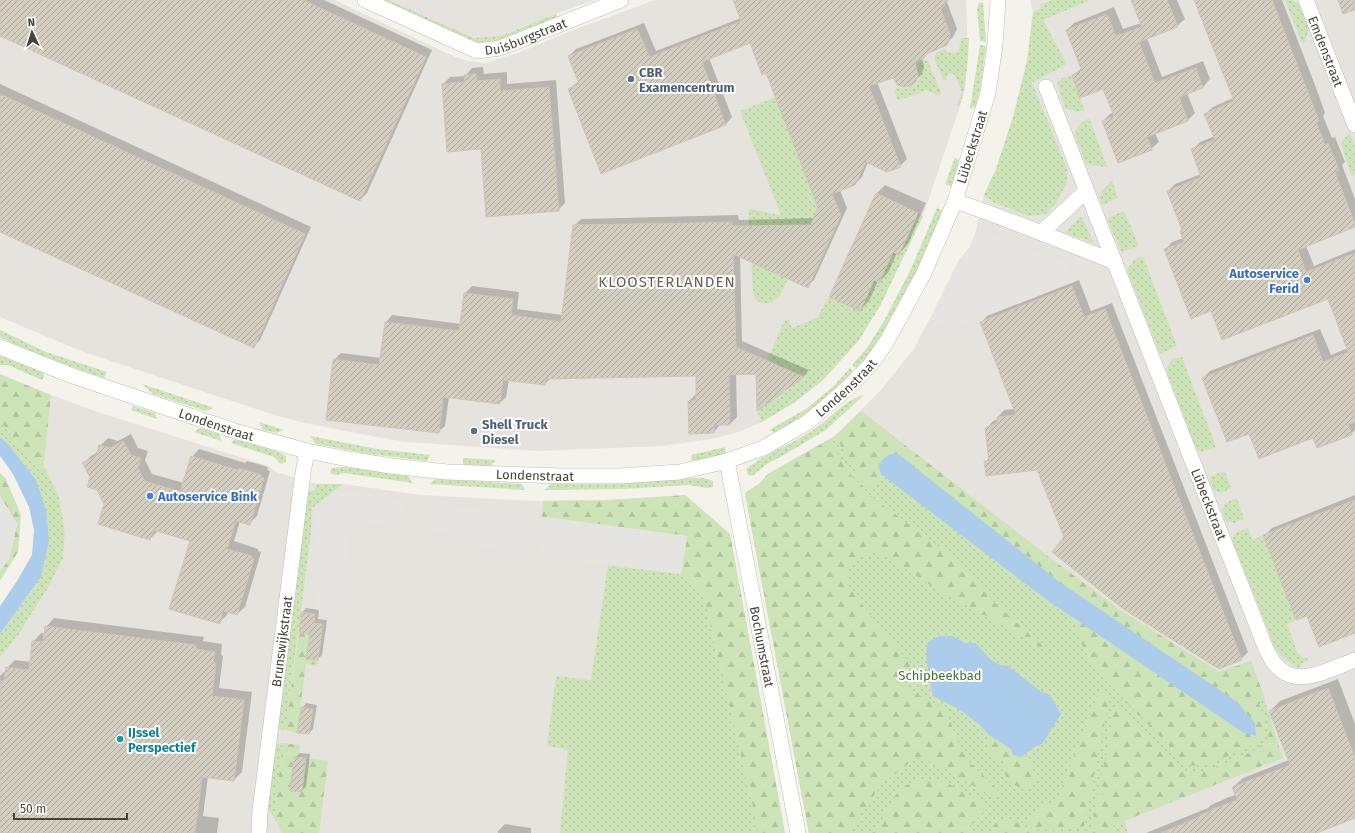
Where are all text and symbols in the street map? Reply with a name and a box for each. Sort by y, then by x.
north arrow [12,12,52,52]
street label: Emdenstraat [1305,14,1347,89]
street label: Duisburgstraat [484,15,569,57]
text: N [27,16,35,29]
place label: CBR Examencentrum [639,65,734,95]
marker: CBR Examencentrum [626,74,636,84]
street label: Lübeckstraat [953,108,990,185]
place label: Autoservice Ferid [1228,266,1299,296]
district label: KLOOSTERLANDEN [598,273,736,291]
marker: Autoservice Ferid [1302,275,1312,285]
street label: Londenstraat [812,356,880,420]
street label: Londenstraat [177,405,256,444]
place label: Shell Truck Diesel [482,417,548,447]
marker: Shell Truck Diesel [469,426,479,436]
street label: Londenstraat [496,466,574,484]
street label: Lübeckstraat [1189,466,1230,542]
place label: Autoservice Bink [157,489,258,504]
marker: Autoservice Bink [145,491,155,501]
street label: Brunswijkstraat [268,595,295,688]
street label: Bochumstraat [747,605,778,689]
park label: Schipbeekbad [898,668,982,683]
place label: IJssel Perspectief [128,725,197,755]
marker: IJssel Perspectief [115,734,125,744]
scale bar [14,795,127,821]
text: 50 m [20,802,46,816]

